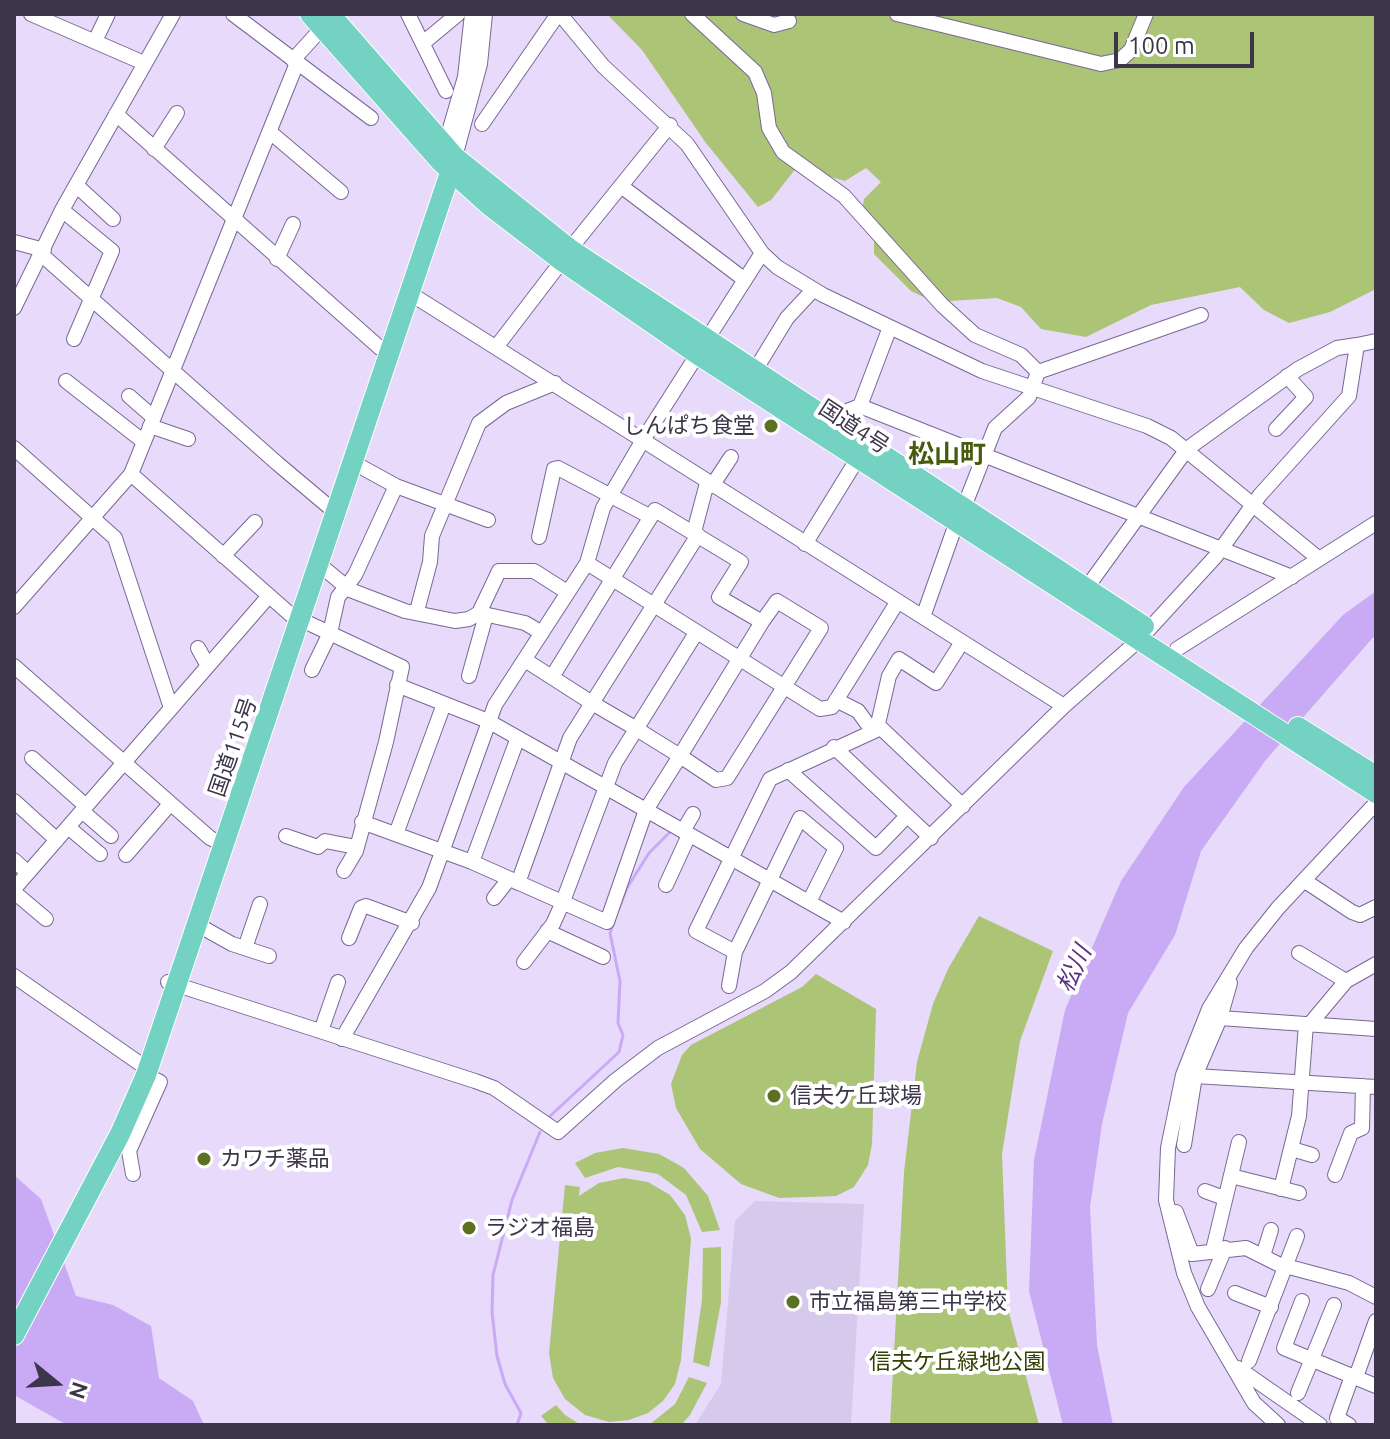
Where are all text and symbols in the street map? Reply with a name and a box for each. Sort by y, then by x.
scale bar [1118,16,1258,66]
text: 100 m [1128,32,1195,59]
street label: 国道4号 [814,395,894,459]
place label: しんぱち食堂 [623,413,755,439]
marker: しんぱち食堂 [762,417,780,435]
district label: 松山町 [908,438,986,470]
street label: 国道115号 [204,694,262,800]
water label: 松川 [1051,941,1097,997]
place label: 信夫ケ丘球場 [790,1083,922,1109]
marker: 信夫ケ丘球場 [765,1087,783,1105]
place label: カワチ薬品 [220,1146,330,1172]
marker: カワチ薬品 [195,1150,213,1168]
place label: ラジオ福島 [485,1215,595,1241]
marker: ラジオ福島 [460,1219,478,1237]
place label: 市立福島第三中学校 [809,1289,1007,1315]
marker: 市立福島第三中学校 [784,1293,802,1311]
north arrow [16,1343,96,1423]
park label: 信夫ケ丘緑地公園 [869,1349,1045,1375]
text: N [65,1379,94,1402]

